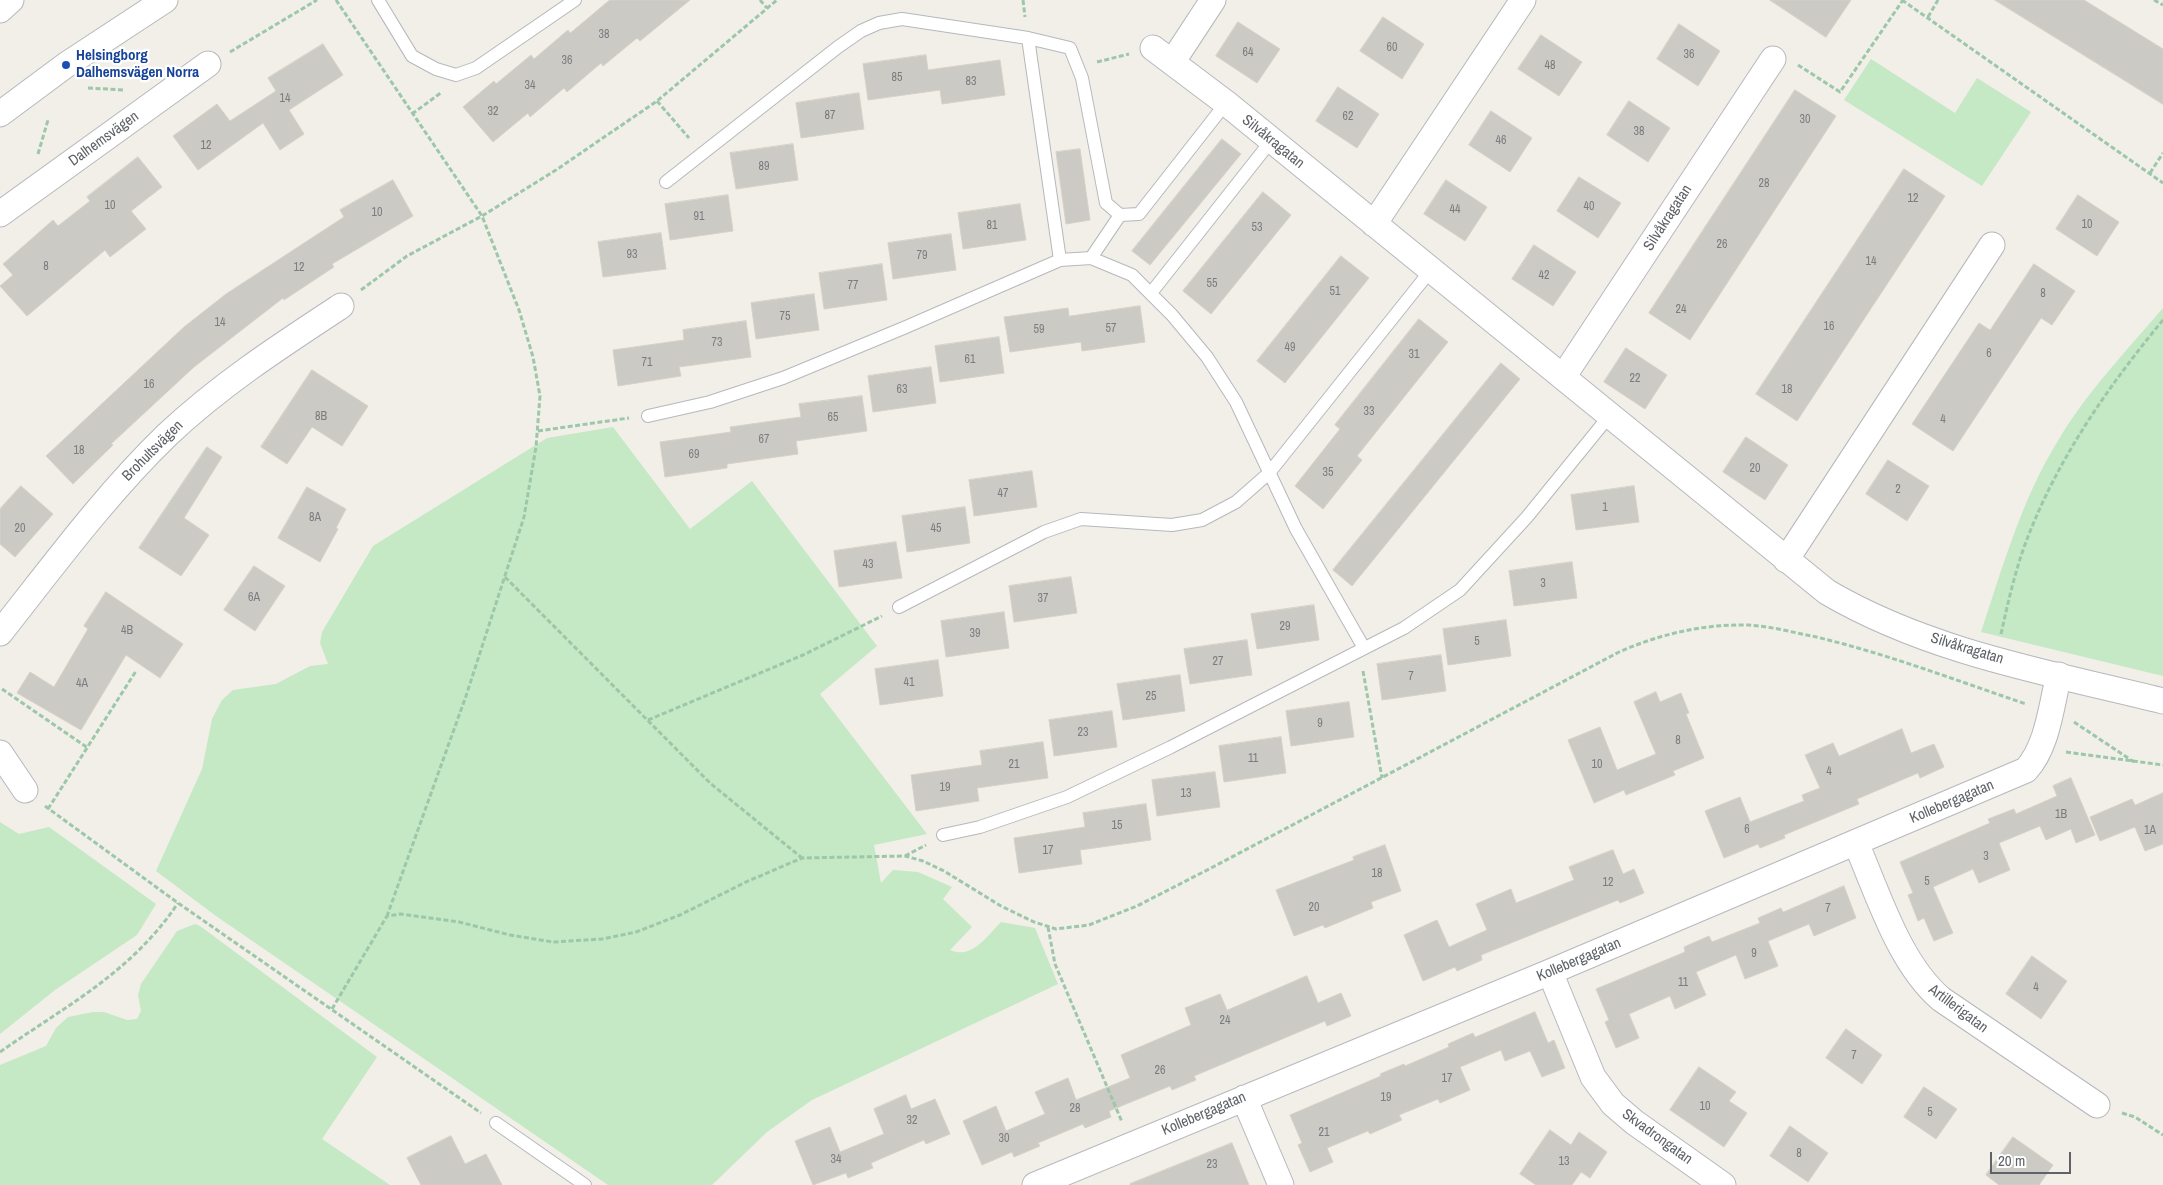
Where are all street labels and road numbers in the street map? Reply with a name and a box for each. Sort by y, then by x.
street label: Dalhemsvägen [66,108,142,170]
street label: Silvåkragatan [1238,111,1308,173]
street label: Silvåkragatan [1640,182,1696,254]
street label: Brohultsvägen [119,417,187,485]
street label: Silvåkragatan [1928,629,2006,669]
street label: Kollebergagatan [1907,776,1997,828]
street label: Kollebergagatan [1534,934,1624,986]
street label: Artillerigatan [1925,981,1991,1037]
street label: Kollebergagatan [1159,1088,1249,1140]
street label: Skvadrongatan [1618,1105,1696,1169]

